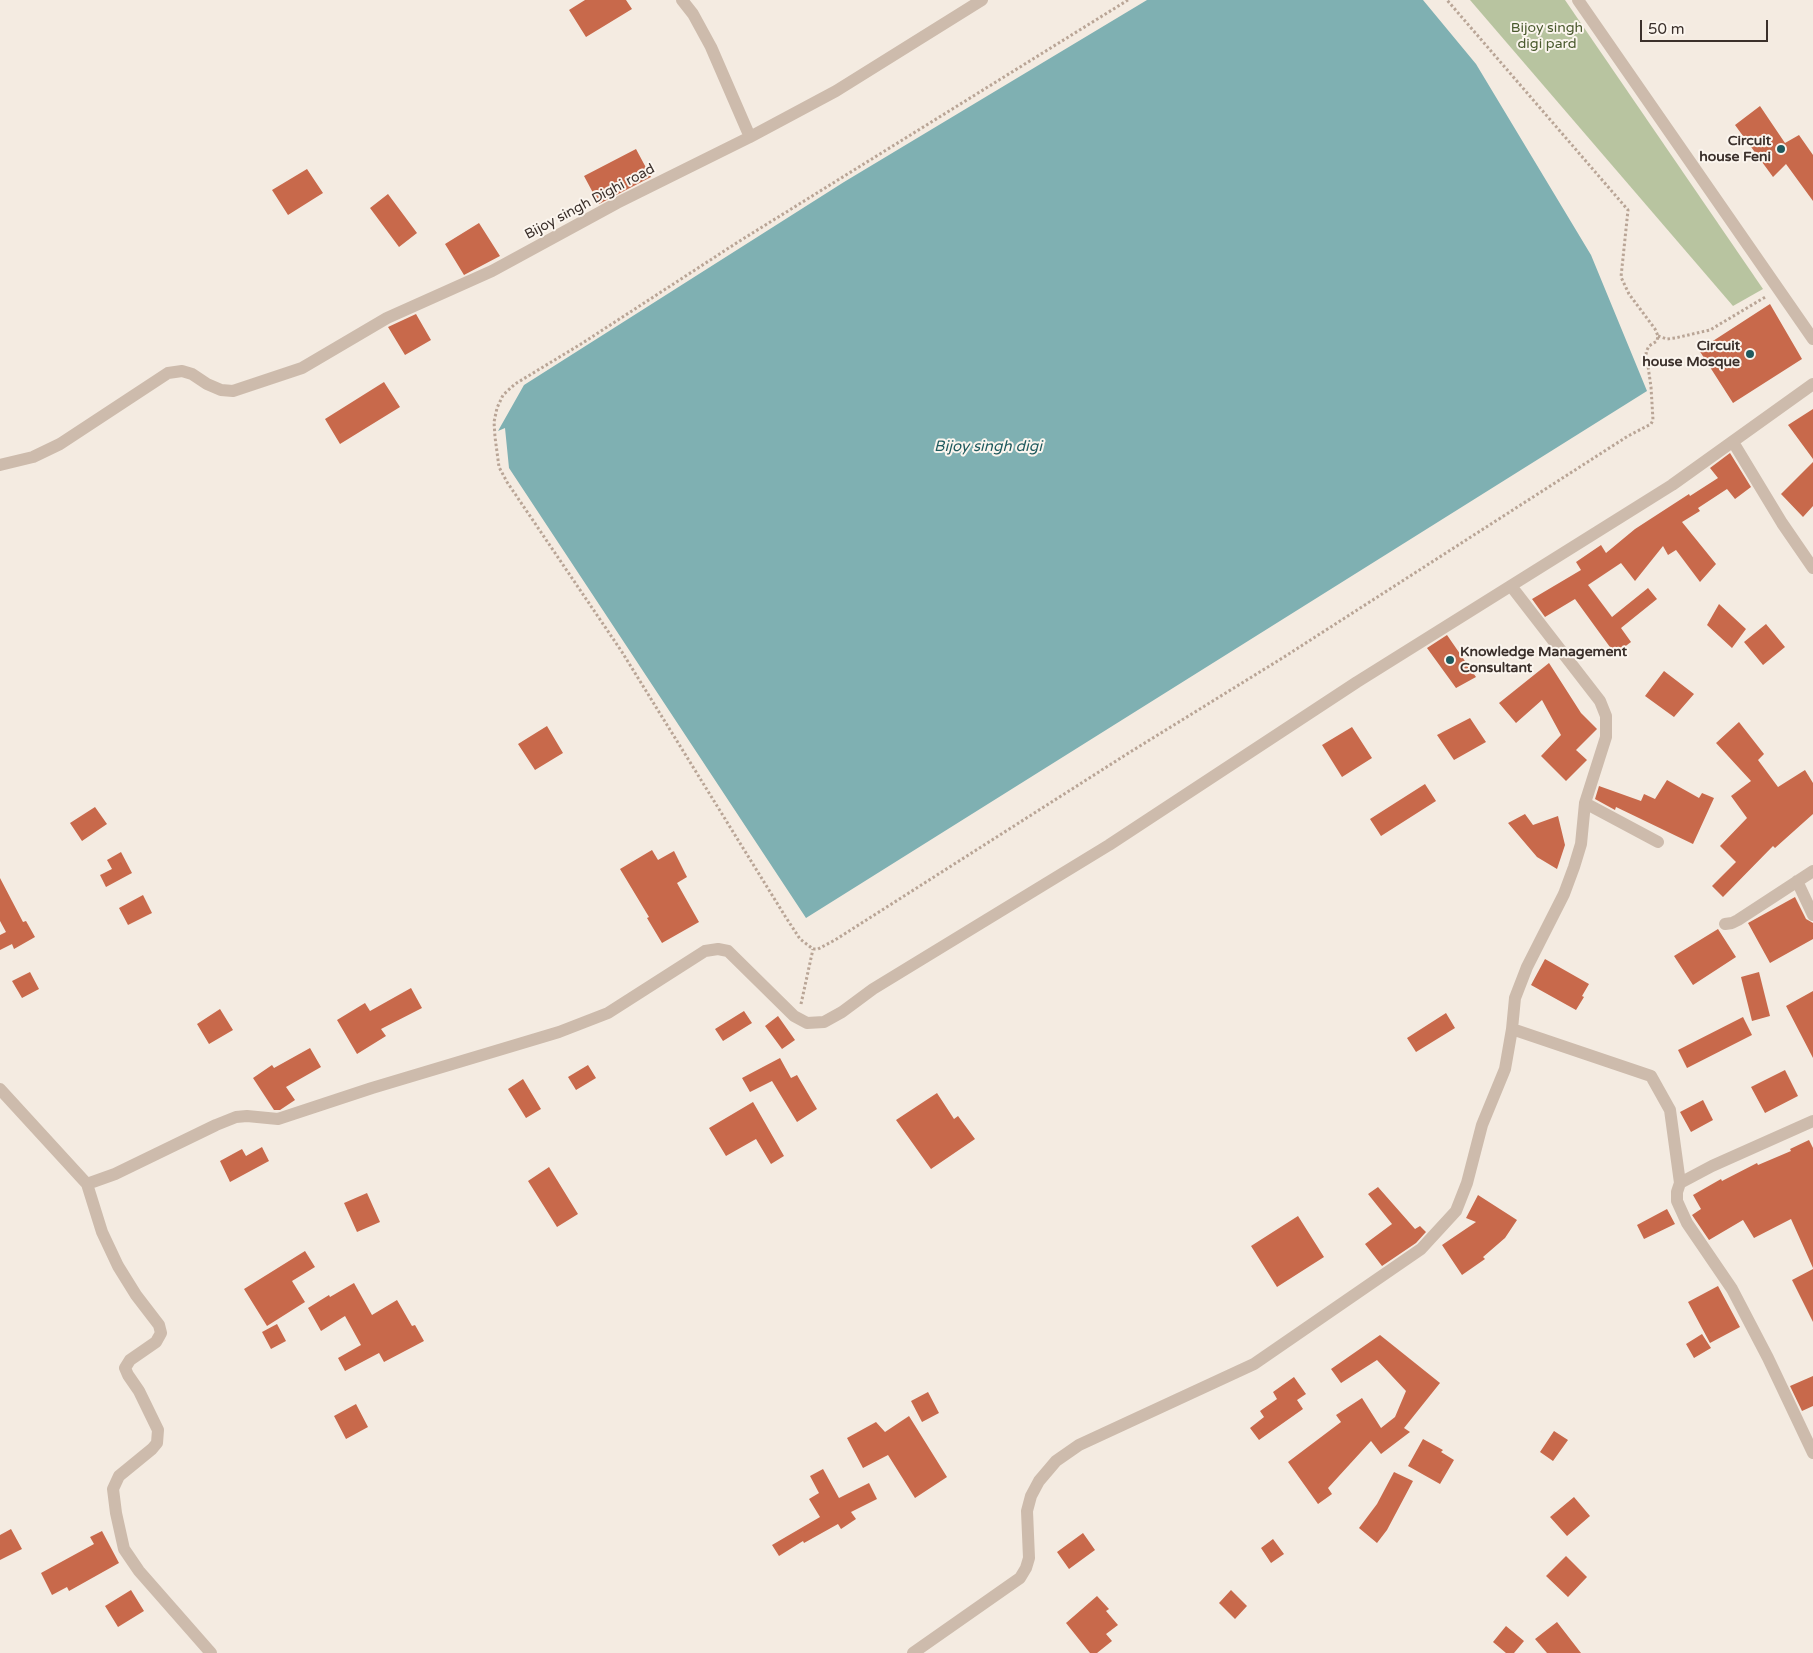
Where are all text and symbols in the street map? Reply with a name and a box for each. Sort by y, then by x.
scale bar [1643,10,1770,42]
park label: Bijoy singh digi pard [1511,20,1583,52]
text: 50 m [1648,20,1685,38]
place label: Circuit house Feni [1699,133,1771,166]
marker: Circuit house Feni [1775,143,1787,155]
street label: Bijoy singh Dighi road [522,161,658,243]
place label: Circuit house Mosque [1642,338,1740,371]
marker: Circuit house Mosque [1744,348,1756,360]
water label: Bijoy singh digi [934,438,1042,456]
place label: Knowledge Management Consultant [1460,644,1627,676]
marker: Knowledge Management Consultant [1444,654,1456,666]

